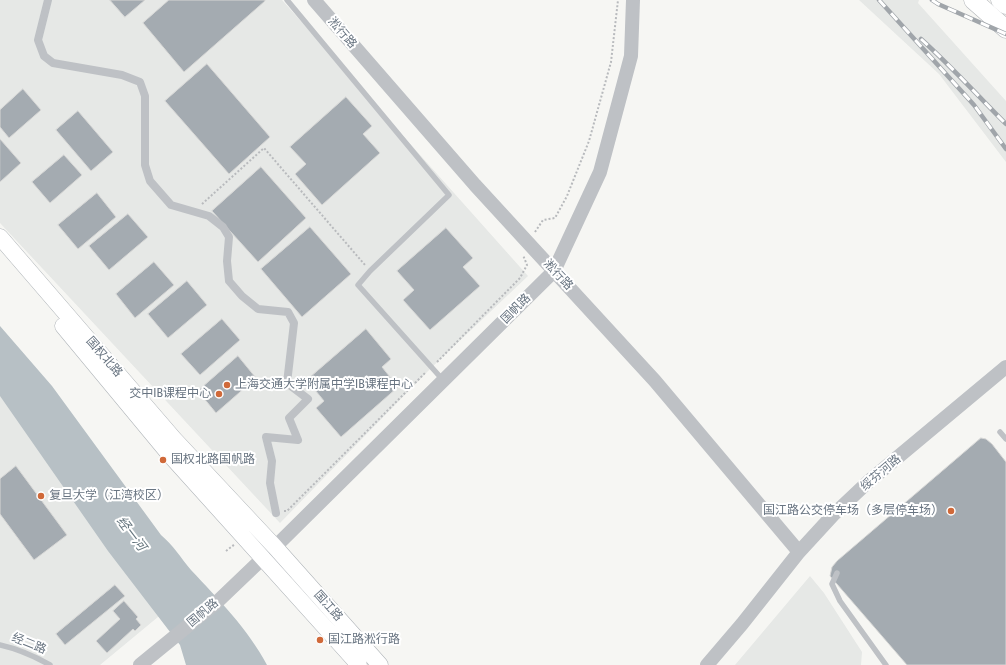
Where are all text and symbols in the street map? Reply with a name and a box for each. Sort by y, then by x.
street label: 淞行路 [325,15,359,51]
street label: 淞行路 [540,257,576,293]
street label: 国帆路 [498,291,534,327]
street label: 国权北路 [83,334,125,380]
place label: 上海交通大学附属中学IB课程中心 [235,378,413,392]
marker: 上海交通大学附属中学IB课程中心 [222,380,232,390]
place label: 交中IB课程中心 [129,387,211,401]
marker: 交中IB课程中心 [214,389,224,399]
street label: 绥芬河路 [858,452,904,494]
place label: 国权北路国帆路 [171,453,255,467]
marker: 国权北路国帆路 [158,455,168,465]
place label: 复旦大学（江湾校区） [49,489,169,503]
marker: 复旦大学（江湾校区） [36,491,46,501]
place label: 国江路公交停车场（多层停车场） [763,504,943,518]
marker: 国江路公交停车场（多层停车场） [946,506,956,516]
water label: 经一河 [113,514,149,554]
street label: 国江路 [311,588,345,624]
street label: 国帆路 [185,596,221,630]
street label: 经二路 [10,631,48,657]
place label: 国江路淞行路 [328,633,400,647]
marker: 国江路淞行路 [315,635,325,645]

